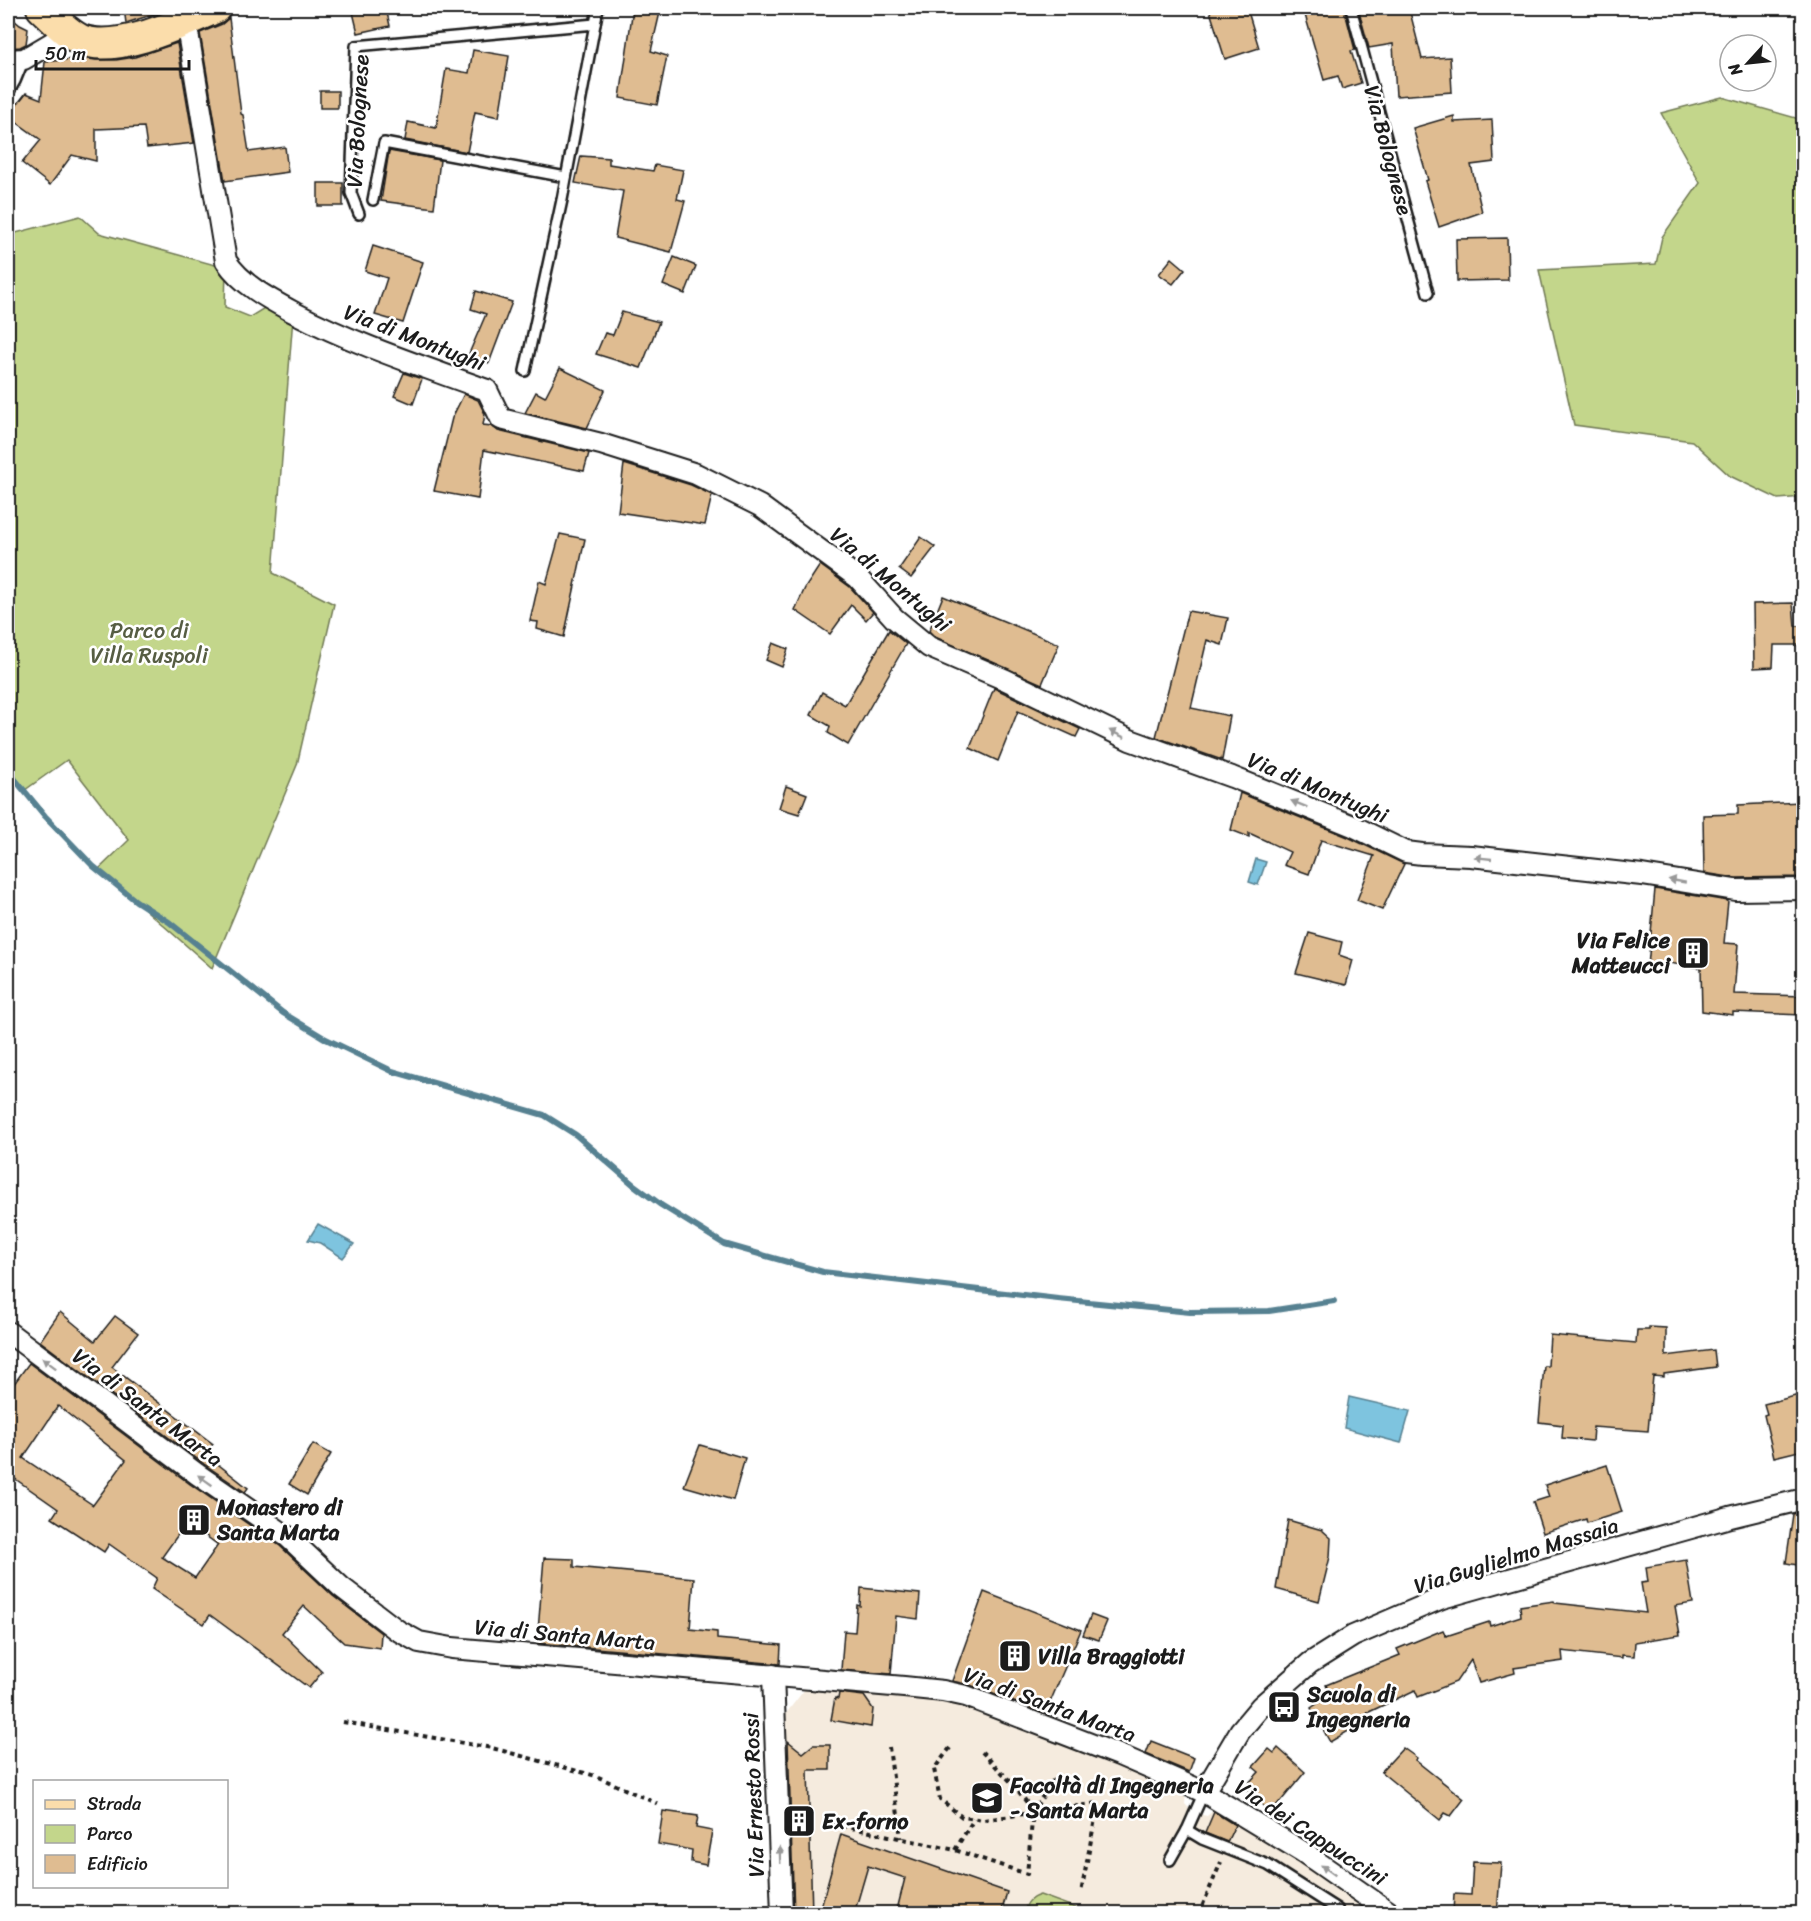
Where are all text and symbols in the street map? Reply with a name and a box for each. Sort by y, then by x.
scale bar [36,33,189,71]
north arrow [1718,33,1778,93]
text: 50 m [45,38,86,70]
street label: Via Bolognese [335,53,380,189]
text: N [1719,57,1751,82]
street label: Via Bolognese [1352,81,1425,220]
street label: Via di Montughi [338,292,493,383]
street label: Via di Montughi [821,516,961,643]
park label: Parco di Villa Ruspoli [90,611,209,675]
one-way arrow [1109,729,1126,738]
street label: Via di Montughi [1241,740,1395,835]
one-way arrow [1290,799,1308,808]
one-way arrow [1474,853,1493,862]
one-way arrow [1667,877,1686,886]
place label: Via Felice Matteucci [1571,921,1672,985]
building icon: Via Felice Matteucci [1675,935,1711,971]
street label: Via di Santa Marta [64,1337,232,1477]
one-way arrow [41,1357,57,1370]
one-way arrow [198,1474,214,1486]
place label: Monastero di Santa Marta [216,1488,344,1552]
building icon: Monastero di Santa Marta [176,1502,212,1538]
street label: Via Guglielmo Massaia [1409,1506,1623,1605]
street label: Via di Santa Marta [473,1607,657,1662]
place label: Villa Braggiotti [1038,1637,1185,1676]
building icon: Villa Braggiotti [997,1638,1033,1674]
street label: Via di Santa Marta [958,1655,1142,1754]
place label: Scuola di Ingegneria [1306,1675,1410,1739]
bus stop icon: Scuola di Ingegneria [1266,1689,1302,1725]
street label: Via Ernesto Rossi [731,1711,776,1878]
place label: Facoltà di Ingegneria - Santa Marta [1009,1766,1214,1830]
street label: Via dei Cappuccini [1226,1768,1396,1897]
legend [33,1780,228,1888]
school or university icon: Facoltà di Ingegneria - Santa Marta [969,1780,1005,1816]
text: Strada [87,1788,142,1820]
place label: Ex-forno [822,1802,909,1841]
building icon: Ex-forno [781,1803,817,1839]
text: Parco [87,1818,132,1850]
one-way arrow [775,1846,784,1865]
text: Edificio [87,1848,148,1880]
one-way arrow [1320,1865,1336,1876]

